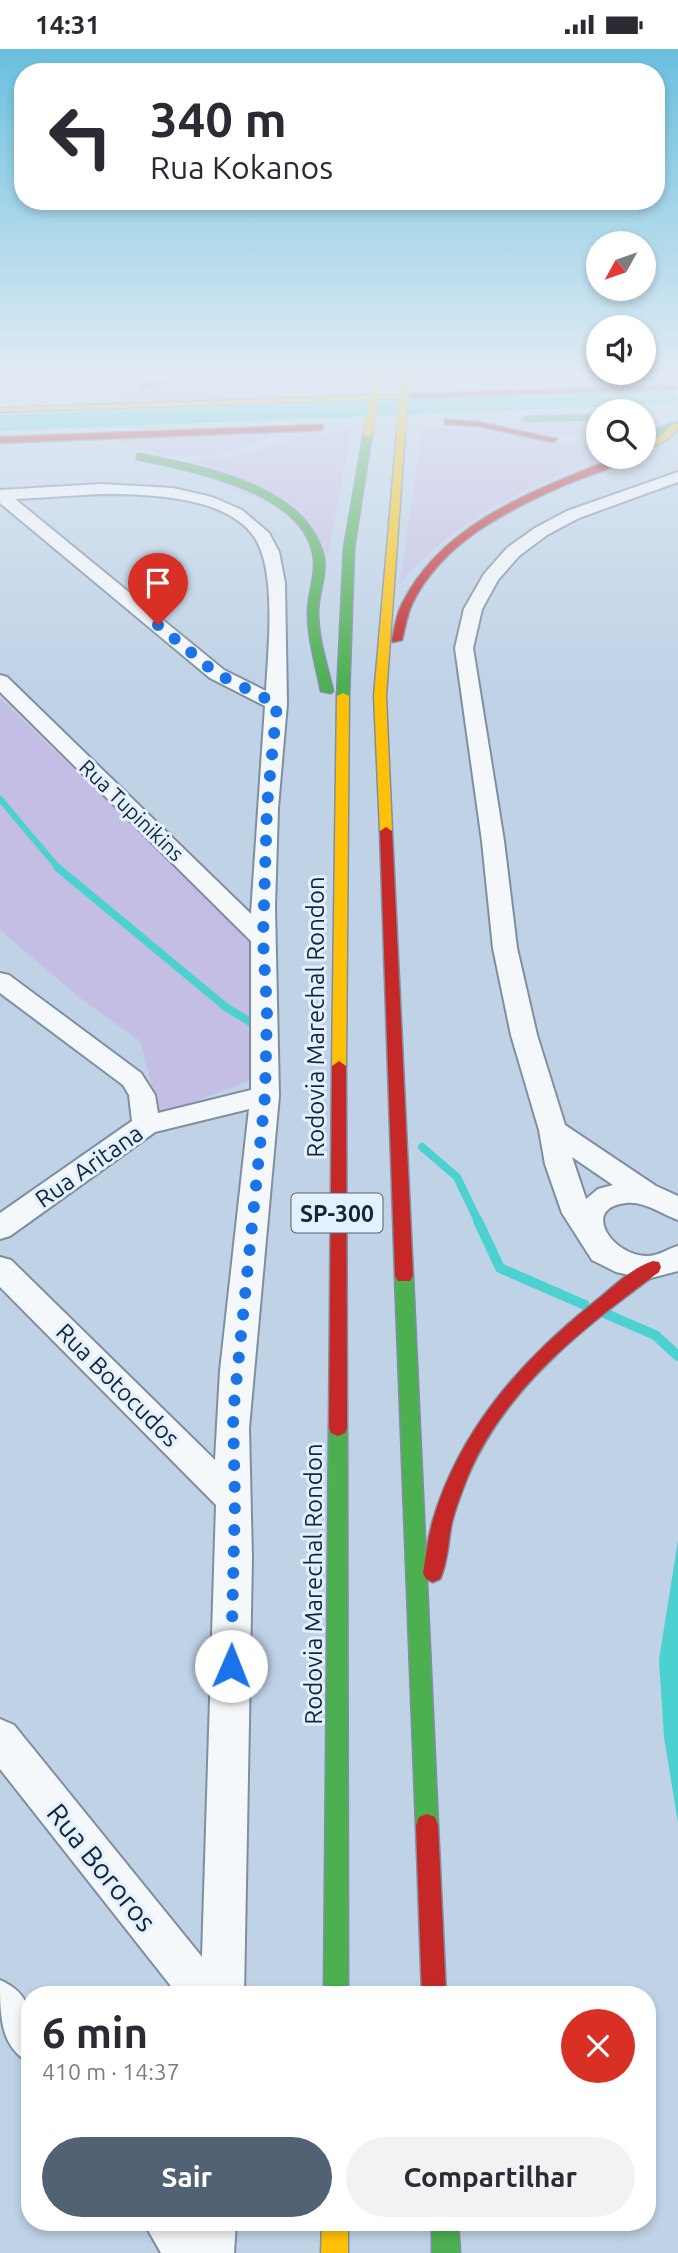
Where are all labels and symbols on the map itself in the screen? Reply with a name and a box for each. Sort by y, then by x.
north arrow [586,231,656,301]
pin [128,553,188,625]
street label: Rua Tupinikins [75,754,189,866]
street label: Rodovia Marechal Rondon [302,876,329,1158]
street label: Rua Aritana [30,1119,148,1213]
road number: SP-300 [292,1193,382,1233]
street label: Rua Botocudos [51,1318,185,1452]
street label: Rodovia Marechal Rondon [300,1443,327,1725]
position arrow [194,1629,268,1703]
street label: Rua Bororos [41,1797,163,1937]

